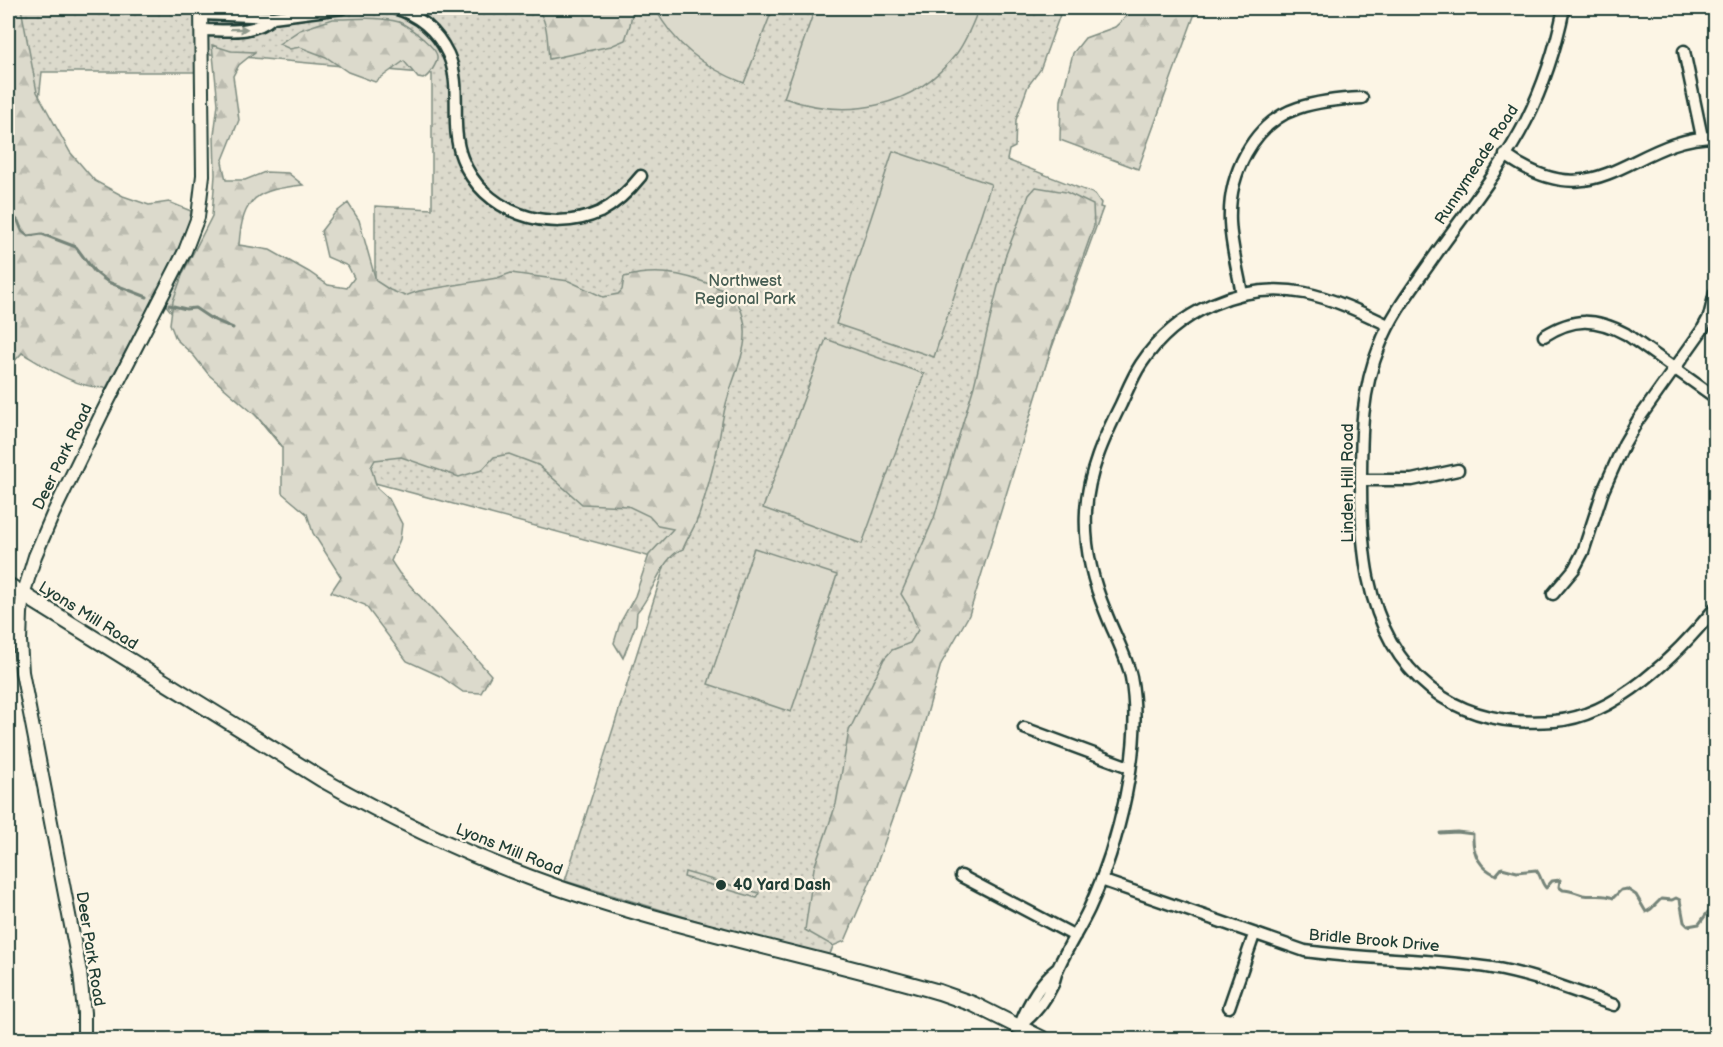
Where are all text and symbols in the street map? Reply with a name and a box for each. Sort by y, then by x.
one-way arrow [230,25,249,34]
street label: Runnymeade Road [1431,102,1523,228]
park label: Northwest Regional Park [695,272,796,309]
street label: Deer Park Road [29,401,97,513]
street label: Linden Hill Road [1339,423,1358,543]
street label: Lyons Mill Road [35,578,141,654]
street label: Lyons Mill Road [453,820,565,880]
place label: 40 Yard Dash [733,876,831,895]
marker: 40 Yard Dash [714,878,728,892]
street label: Deer Park Road [72,890,108,1008]
street label: Bridle Brook Drive [1308,926,1441,956]

